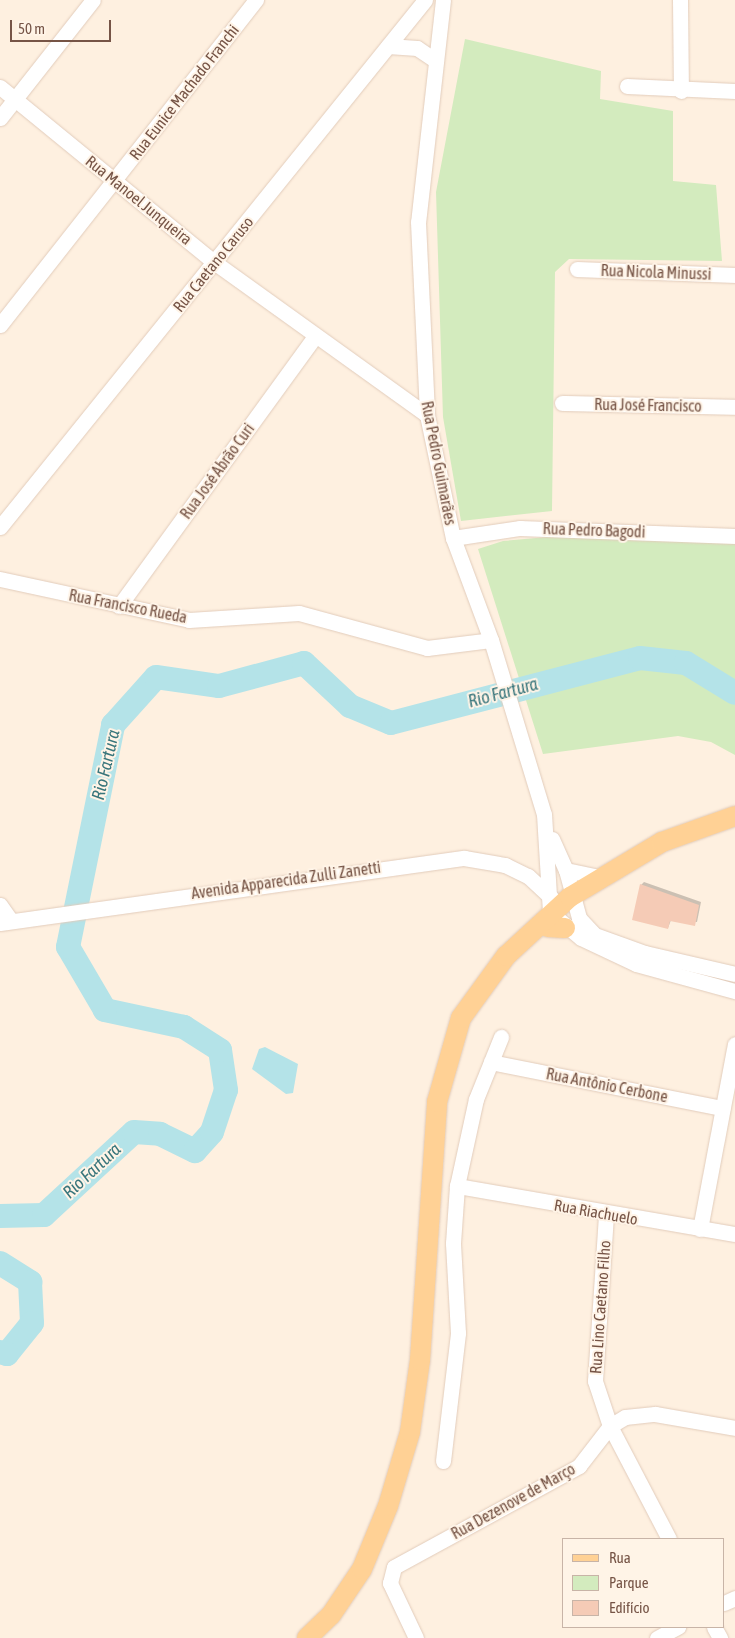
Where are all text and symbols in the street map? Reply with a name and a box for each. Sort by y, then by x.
scale bar [12,10,114,42]
text: 50 m [18,20,45,37]
street label: Rua Eunice Machado Franchi [125,21,243,163]
street label: Rua Manoel Junqueira [82,151,196,249]
street label: Rua Caetano Caruso [169,212,257,316]
street label: Rua Nicola Minussi [600,260,712,284]
street label: Rua José Francisco [594,394,702,416]
street label: Rua Pedro Guimarães [418,399,460,527]
street label: Rua José Abrão Curi [176,419,258,523]
street label: Rua Pedro Bagodi [542,519,646,541]
street label: Rua Francisco Rueda [67,585,189,627]
water label: Rio Fartura [466,673,540,713]
water label: Rio Fartura [87,728,125,802]
street label: Avenida Apparecida Zulli Zanetti [190,857,382,903]
street label: Rua Antônio Cerbone [545,1064,669,1106]
water label: Rio Fartura [58,1139,126,1203]
street label: Rua Riachuelo [553,1195,639,1229]
street label: Rua Lino Caetano Filho [586,1240,614,1374]
street label: Rua Dezenove de Março [448,1459,578,1543]
legend [562,1538,725,1628]
text: Rua [609,1549,631,1566]
text: Parque [609,1574,649,1591]
text: Edifício [609,1599,650,1616]

